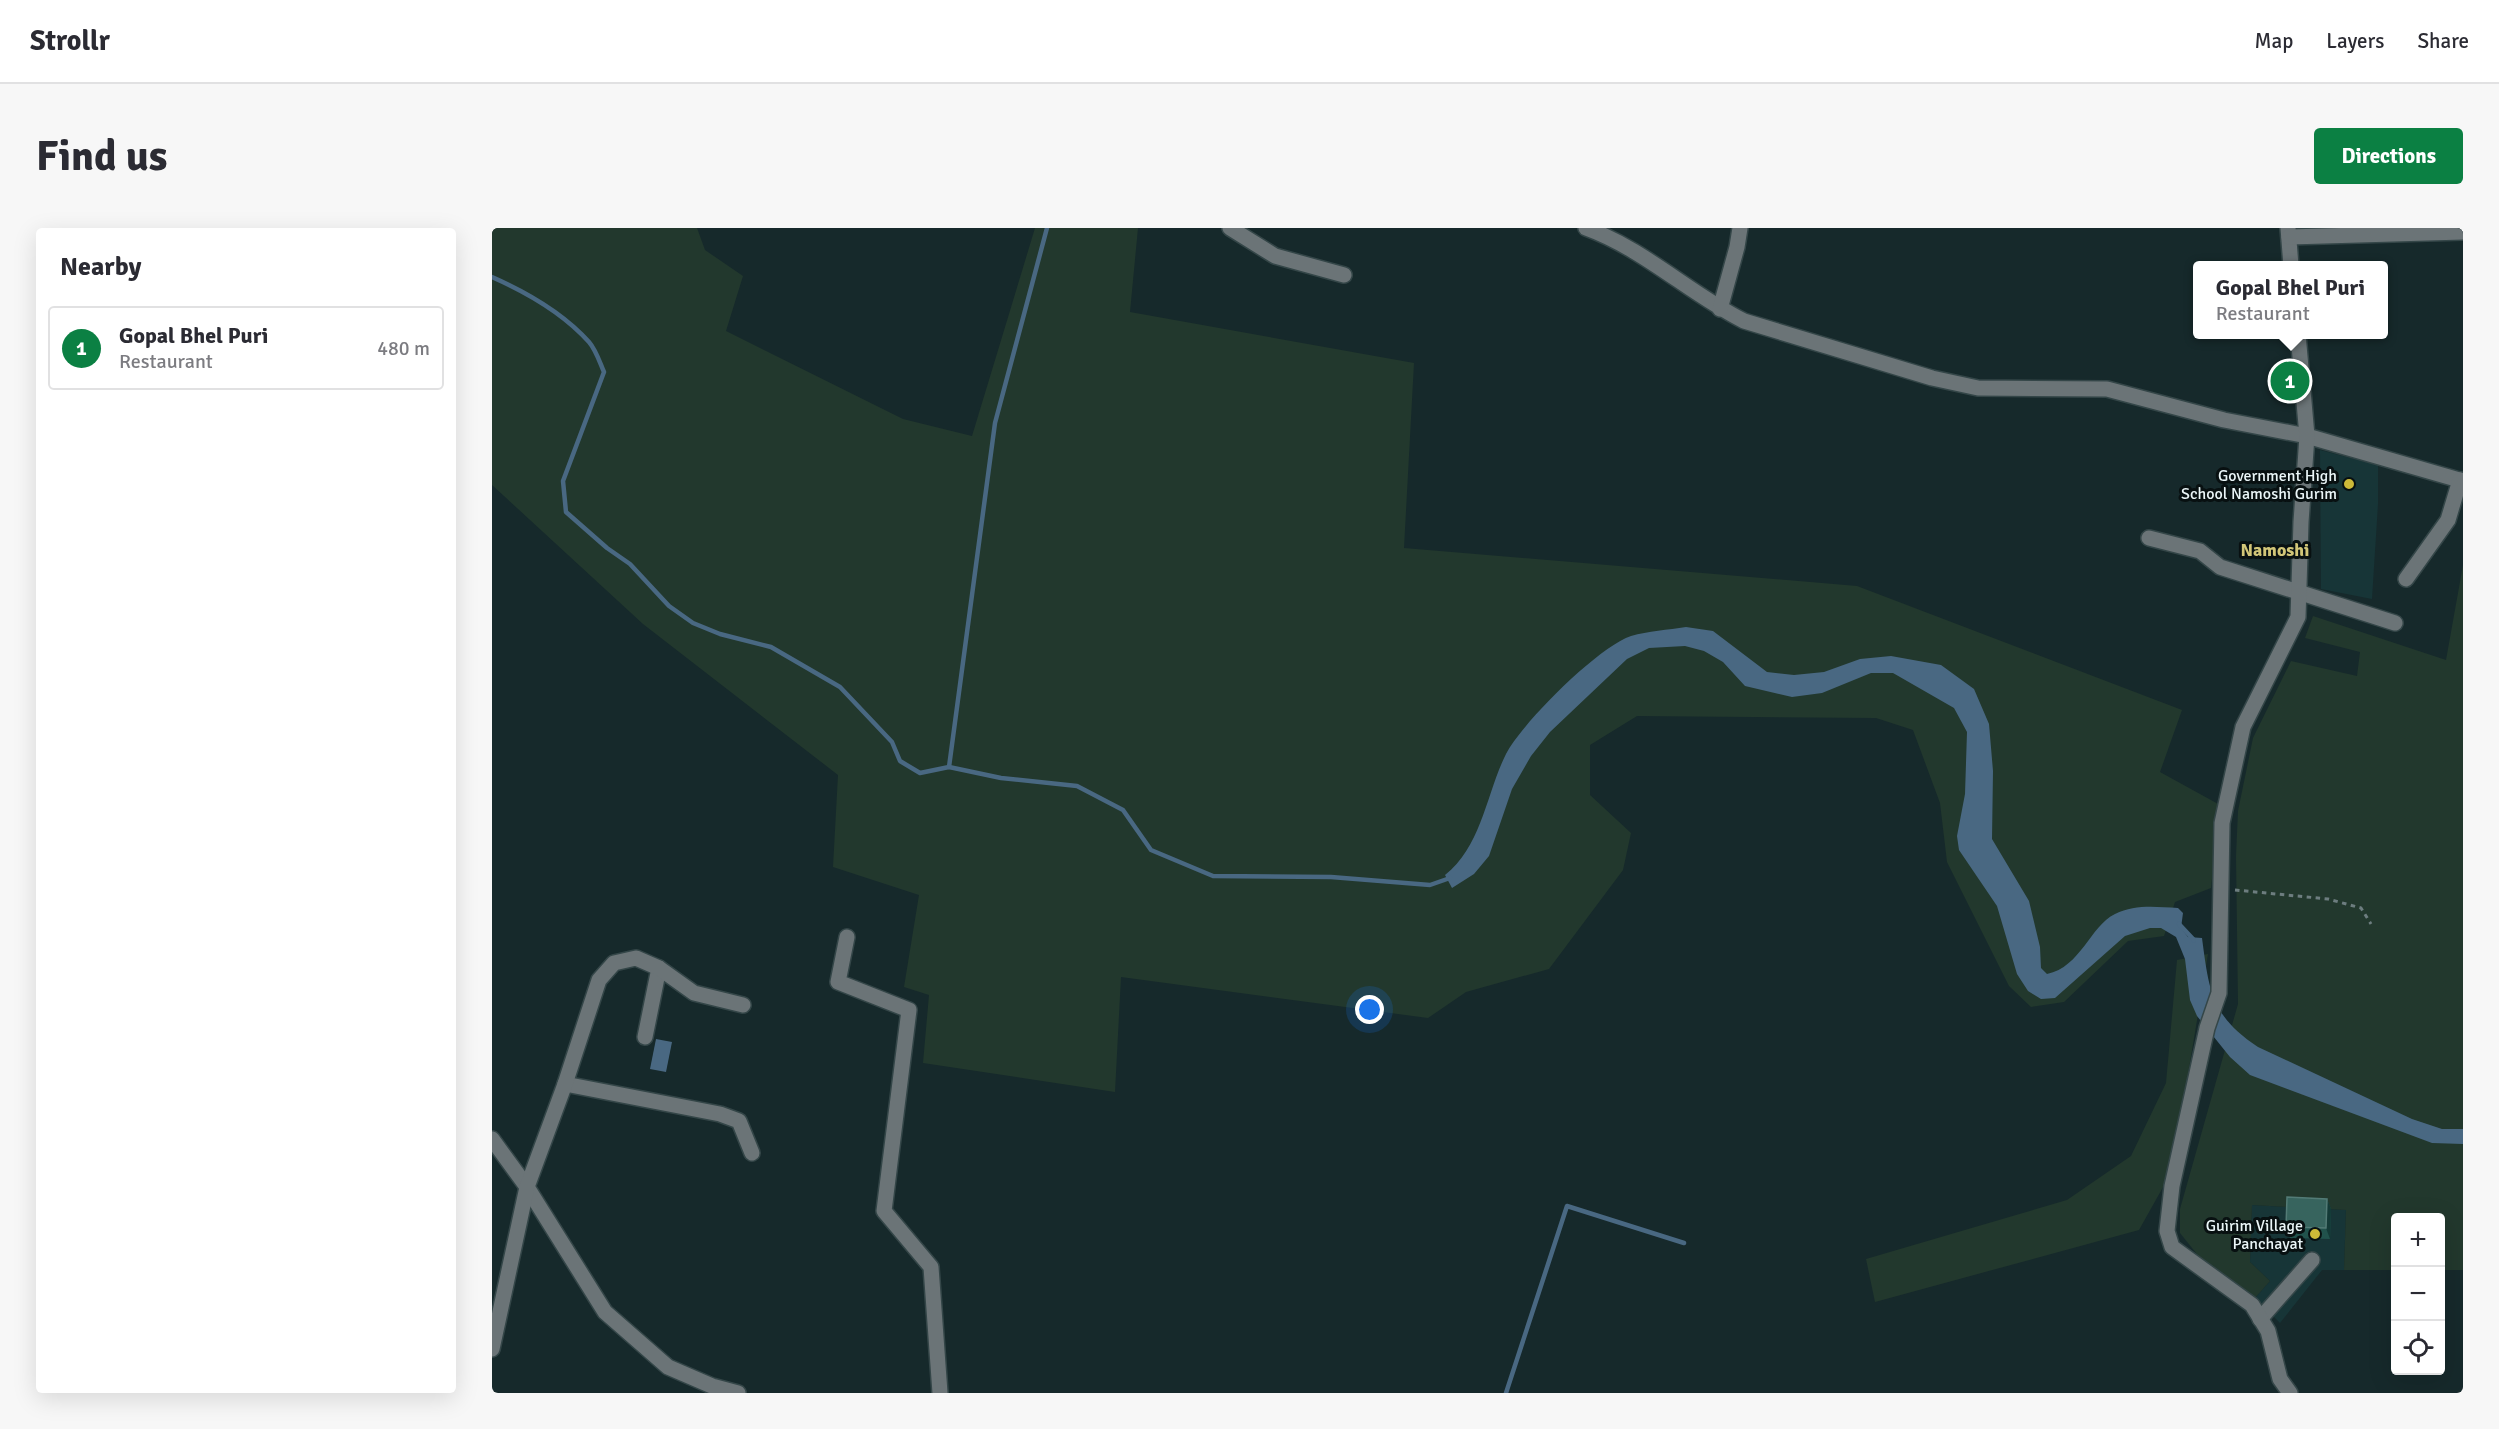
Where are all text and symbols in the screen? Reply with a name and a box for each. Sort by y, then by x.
text: Strollr [30,24,110,58]
text: Map [2255,28,2293,54]
text: Layers [2326,28,2384,54]
text: Share [2417,28,2469,54]
button: Directions [2314,128,2463,184]
text: Find us [36,131,167,182]
text: Nearby [60,251,141,283]
popup [2193,261,2388,339]
text: Gopal Bhel Puri [2216,274,2365,301]
text: Restaurant [2216,301,2310,326]
text: Gopal Bhel Puri [119,322,268,349]
text: 1 [76,336,87,361]
text: 480 m [377,336,430,361]
text: Restaurant [119,349,213,374]
pin: 1 [2270,358,2310,404]
place label: Government High School Namoshi Gurim [2181,466,2337,504]
marker: Government High School Namoshi Gurim [2342,477,2356,491]
district label: Namoshi [2241,539,2309,561]
your location [1355,995,1384,1024]
map controls [2391,1213,2445,1375]
button: + [2391,1213,2445,1267]
place label: Guirim Village Panchayat [2206,1216,2303,1254]
marker: Guirim Village Panchayat [2308,1227,2322,1241]
button: − [2391,1267,2445,1321]
button: locate [2391,1321,2445,1375]

